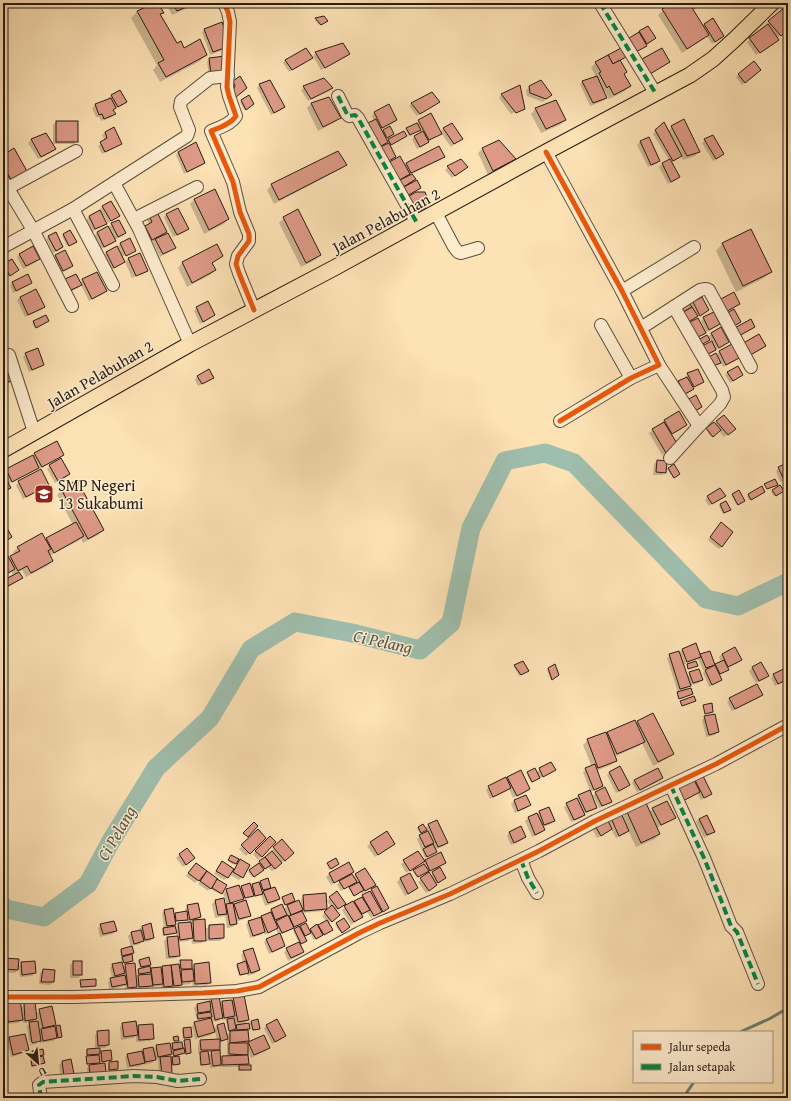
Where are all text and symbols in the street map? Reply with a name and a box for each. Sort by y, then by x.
street label: Jalan Pelabuhan 2 [326,181,444,259]
street label: Jalan Pelabuhan 2 [41,334,158,415]
place label: SMP Negeri 13 Sukabumi [58,473,144,515]
school or university icon: SMP Negeri 13 Sukabumi [33,483,55,505]
water label: Ci Pelang [351,623,415,659]
water label: Ci Pelang [90,801,142,865]
legend [633,1031,773,1083]
text: Jalur sepeda [667,1038,731,1055]
north arrow [18,1043,58,1083]
text: Jalan setapak [667,1058,736,1075]
text: U [35,1063,49,1081]

